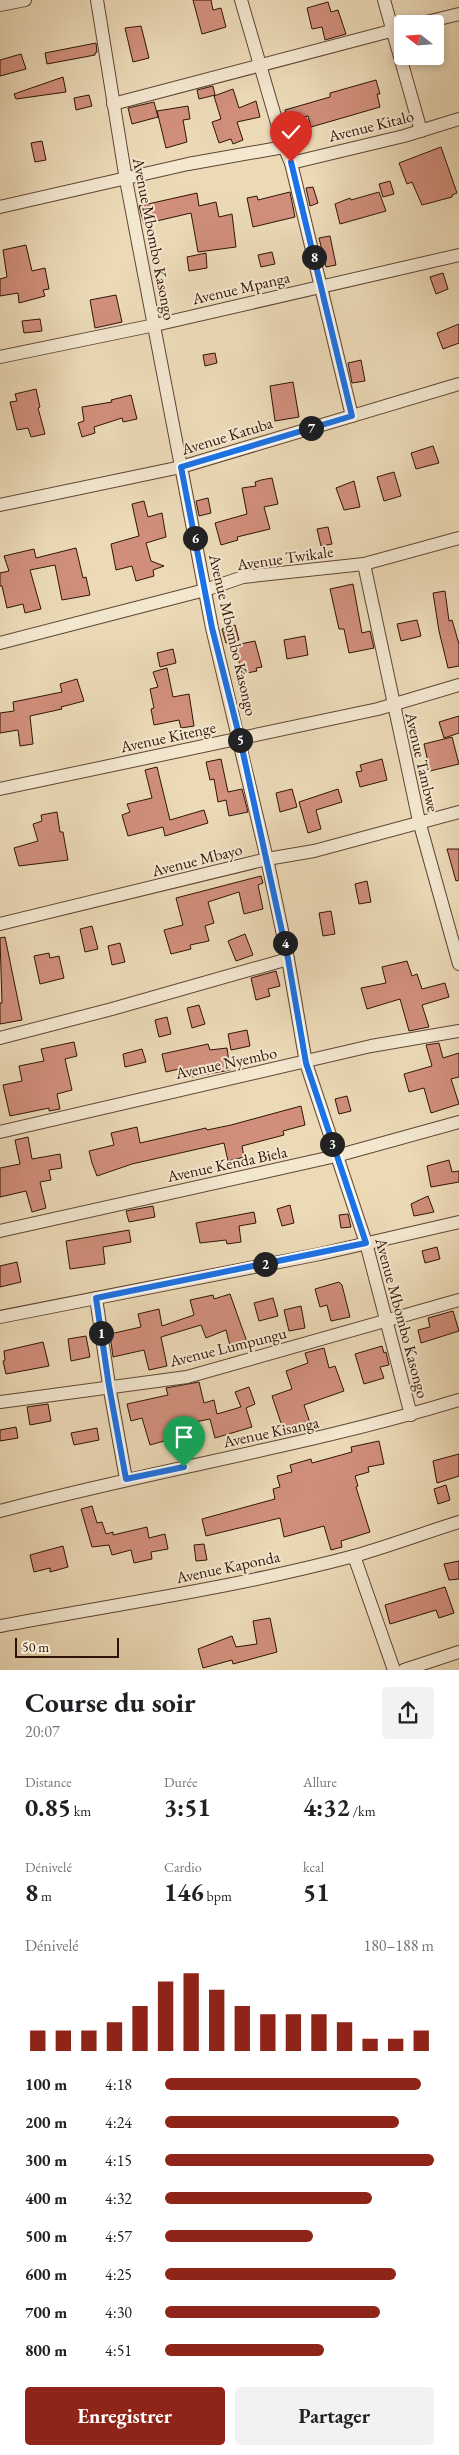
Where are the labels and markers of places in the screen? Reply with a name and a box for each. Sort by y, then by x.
pin [270,111,312,162]
pin: 8 [302,244,326,270]
pin: 7 [298,416,324,440]
pin: 6 [182,526,208,550]
pin: 5 [228,728,252,752]
pin: 4 [272,930,298,956]
pin: 3 [320,1132,344,1156]
pin: 2 [252,1252,278,1276]
pin: 1 [88,1320,114,1346]
pin [163,1416,205,1467]

